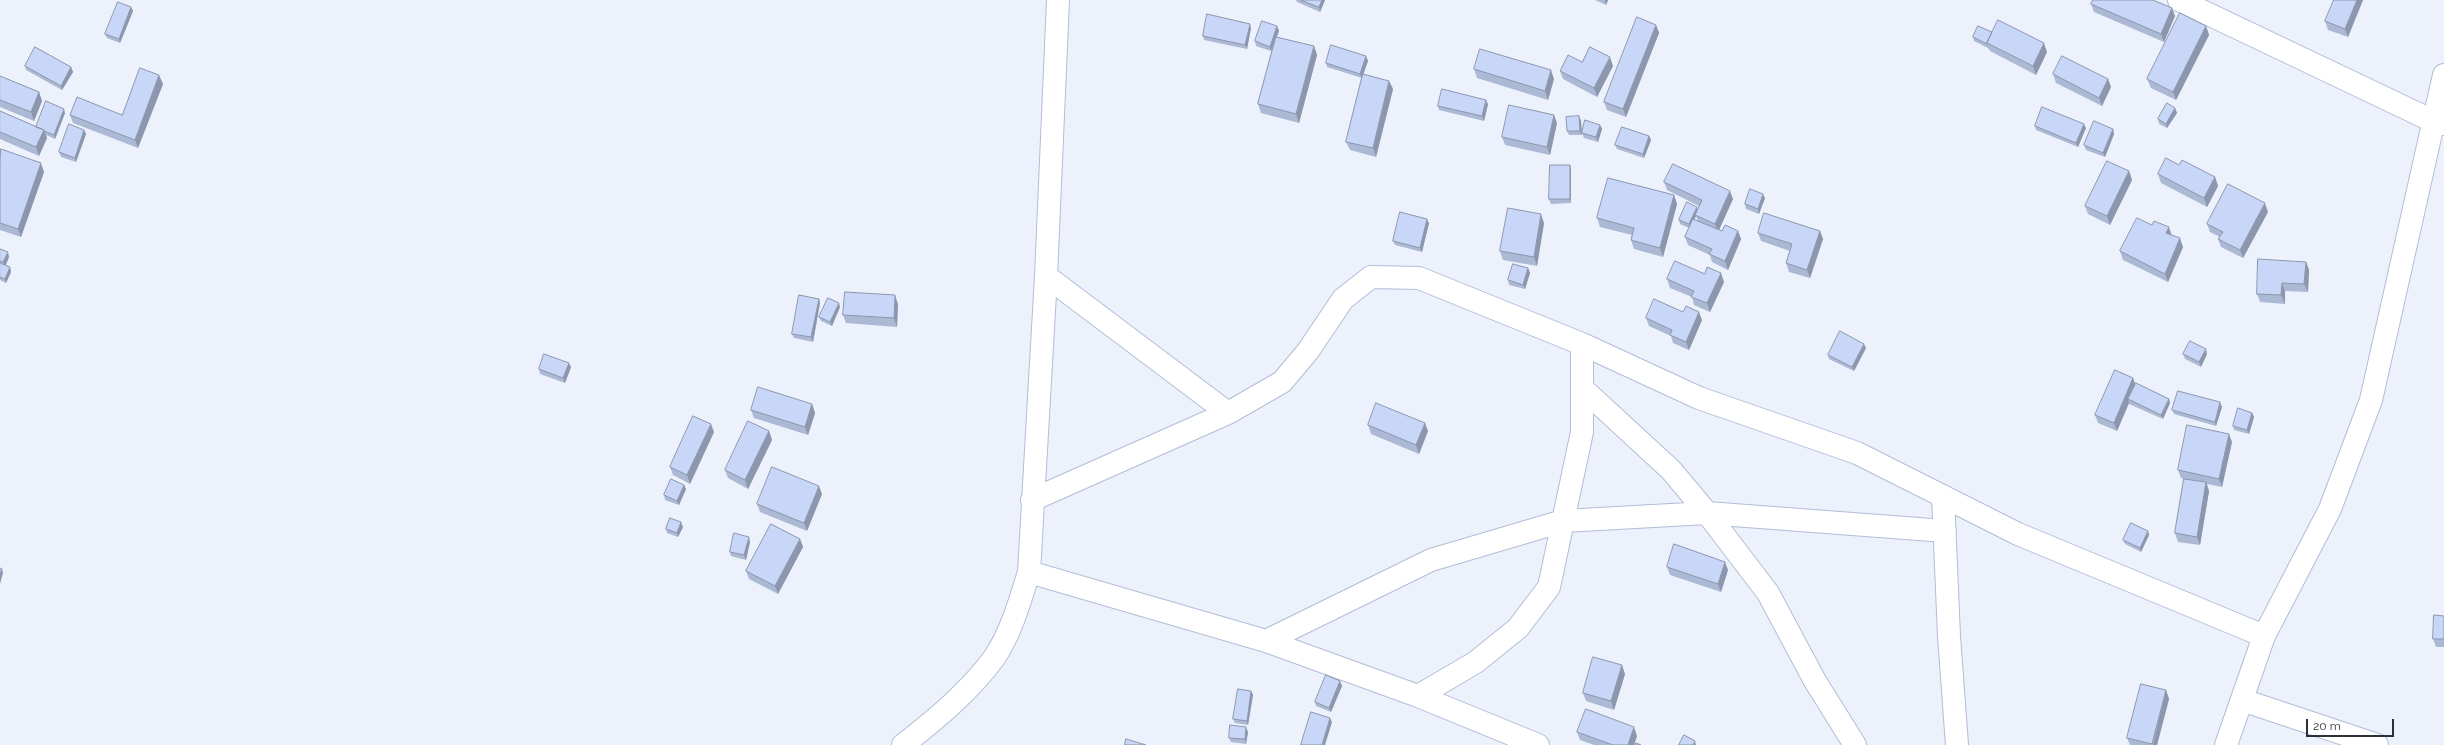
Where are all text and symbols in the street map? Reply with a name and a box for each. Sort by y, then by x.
scale bar [2308,711,2396,737]
text: 20 m [2313,719,2341,733]

